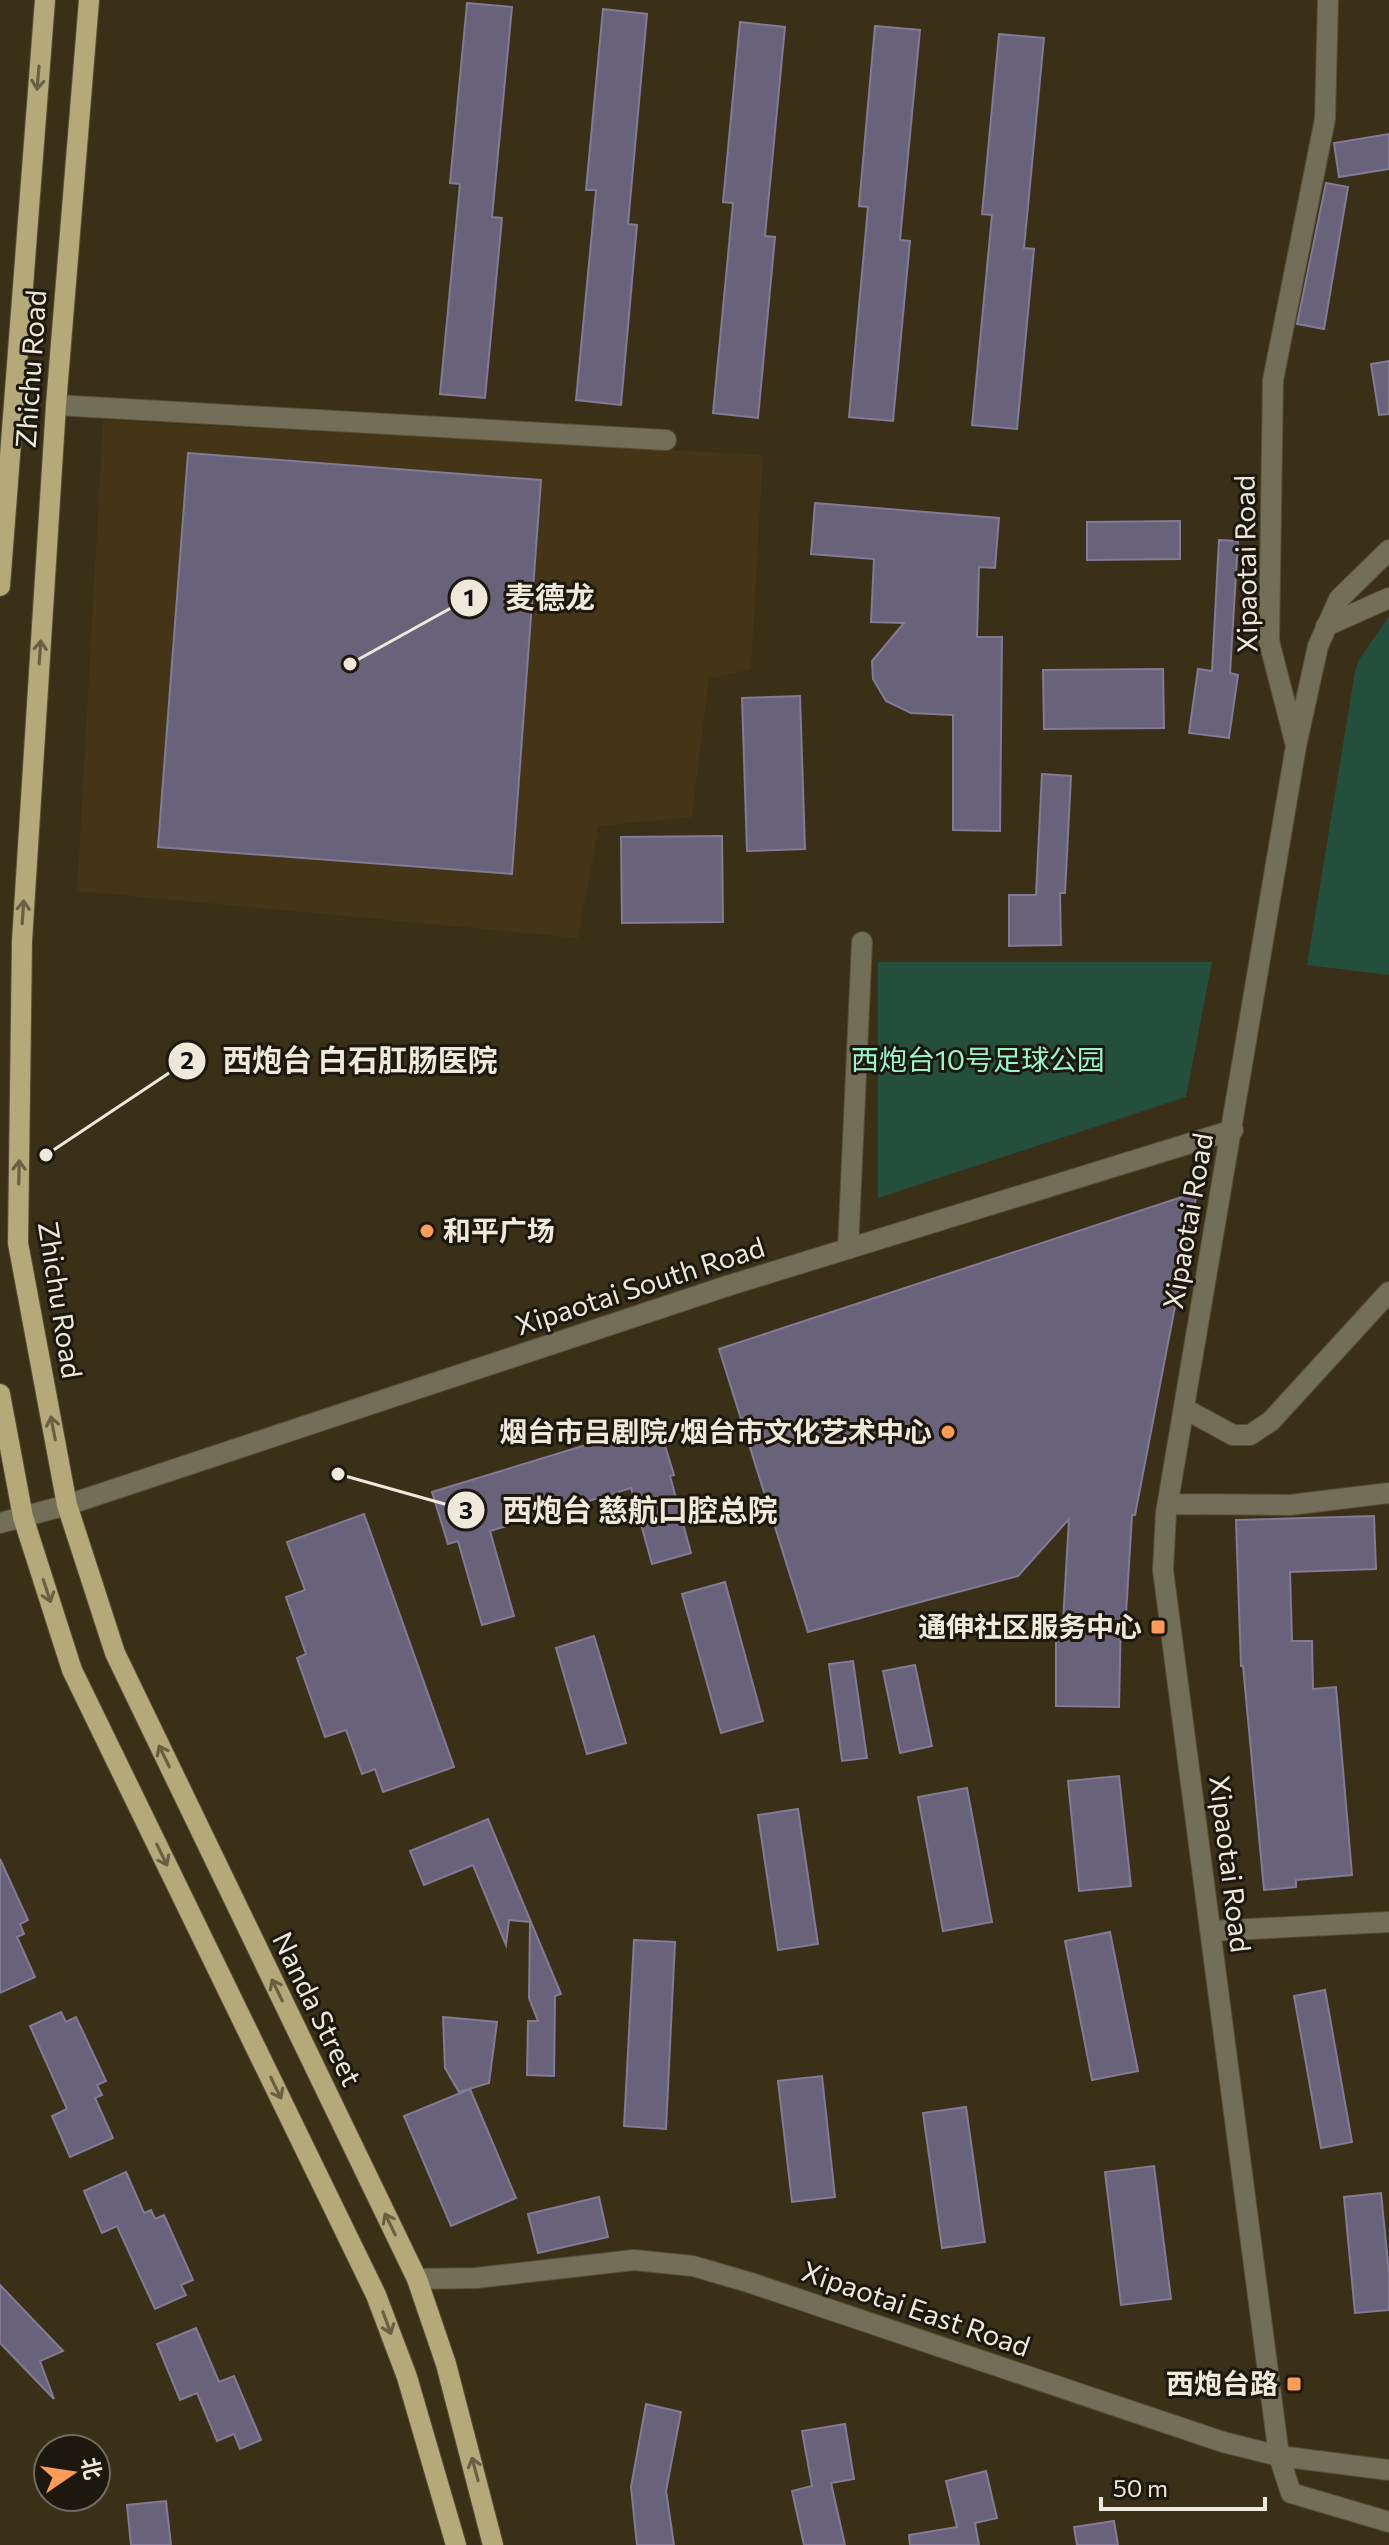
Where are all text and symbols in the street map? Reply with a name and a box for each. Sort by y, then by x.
one-way arrow [30,64,45,91]
street label: Zhichu Road [8,289,52,449]
street label: Xipaotai Road [1226,475,1264,653]
callout: 麦德龙 [449,571,611,625]
text: 麦德龙 [505,577,595,614]
text: 1 [464,582,474,611]
one-way arrow [33,639,48,666]
one-way arrow [16,899,31,926]
callout: 西炮台 白石肛肠医院 [167,1034,514,1088]
text: 西炮台 白石肛肠医院 [222,1040,498,1077]
park label: 西炮台10号足球公园 [851,1042,1105,1076]
text: 2 [180,1045,194,1074]
street label: Xipaotai Road [1155,1130,1219,1311]
one-way arrow [11,1159,27,1186]
place label: 和平广场 [443,1213,555,1247]
street label: Zhichu Road [32,1219,90,1381]
marker: 和平广场 [418,1222,436,1240]
street label: Xipaotai South Road [511,1229,768,1341]
place label: 烟台市吕剧院/烟台市文化艺术中心 [499,1414,932,1448]
one-way arrow [44,1416,59,1442]
marker: 烟台市吕剧院/烟台市文化艺术中心 [939,1423,957,1441]
callout: 西炮台 慈航口腔总院 [446,1483,794,1537]
text: 西炮台 慈航口腔总院 [502,1490,778,1527]
text: 3 [459,1495,473,1524]
one-way arrow [40,1579,55,1604]
place label: 通伸社区服务中心 [918,1609,1142,1643]
marker: 通伸社区服务中心 [1149,1618,1167,1636]
one-way arrow [156,1744,171,1768]
street label: Xipaotai Road [1203,1773,1259,1954]
one-way arrow [155,1842,170,1866]
street label: Nanda Street [266,1926,370,2091]
one-way arrow [269,1978,284,2002]
one-way arrow [269,2076,284,2100]
one-way arrow [382,2212,397,2236]
street label: Xipaotai East Road [798,2253,1035,2363]
one-way arrow [381,2310,395,2335]
place label: 西炮台路 [1166,2366,1278,2400]
marker: 西炮台路 [1285,2375,1303,2393]
north arrow [32,2433,112,2513]
text: 北 [76,2455,108,2482]
one-way arrow [466,2457,481,2483]
scale bar [1101,2461,1265,2511]
text: 50 m [1113,2473,1168,2502]

